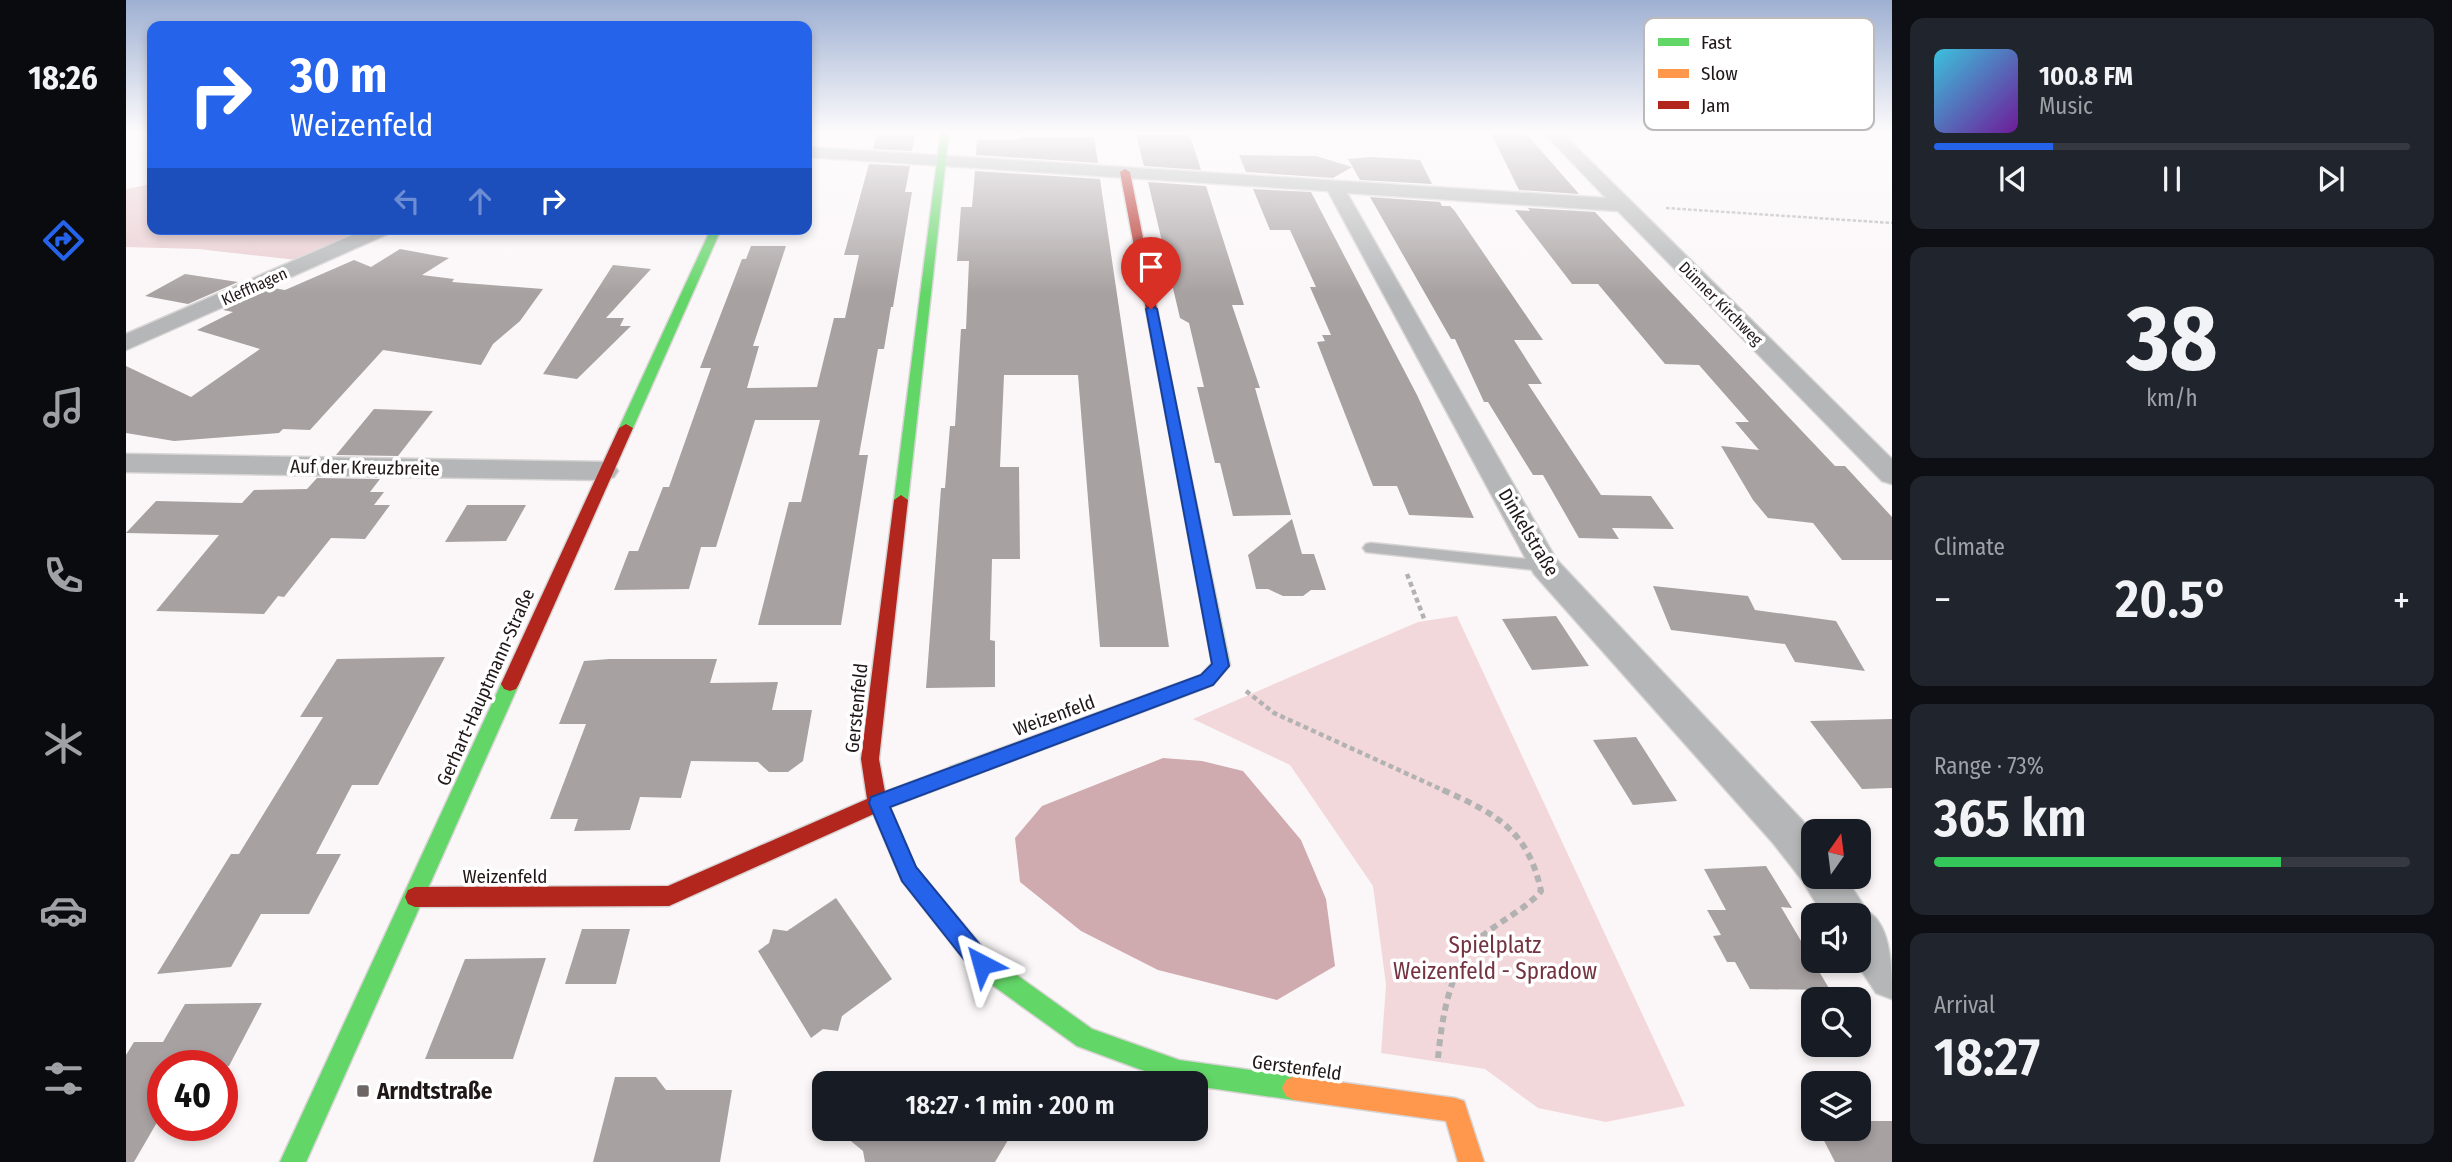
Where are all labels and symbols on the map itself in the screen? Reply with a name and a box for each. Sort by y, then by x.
legend [1644,18,1874,130]
text: Fast [1701,31,1732,54]
text: Slow [1701,62,1738,85]
text: Jam [1701,94,1730,117]
pin [1121,237,1181,309]
street label: Dünner Kirchweg [1675,258,1767,350]
street label: Kleffhagen [218,264,290,309]
street label: Auf der Kreuzbreite [290,455,440,480]
street label: Dinkelstraße [1493,484,1564,580]
street label: Gerhart-Hauptmann-Straße [432,585,539,789]
street label: Gerstenfeld [840,662,873,754]
street label: Weizenfeld [1010,690,1098,741]
north arrow [1801,819,1871,889]
street label: Weizenfeld [462,865,548,888]
position arrow [945,927,1019,1001]
park label: Spielplatz Weizenfeld - Spradow [1393,931,1597,985]
speed limit sign: 40 [147,1050,238,1141]
street label: Gerstenfeld [1251,1050,1343,1085]
place label: Arndtstraße [376,1077,493,1105]
marker: Arndtstraße [355,1083,371,1099]

